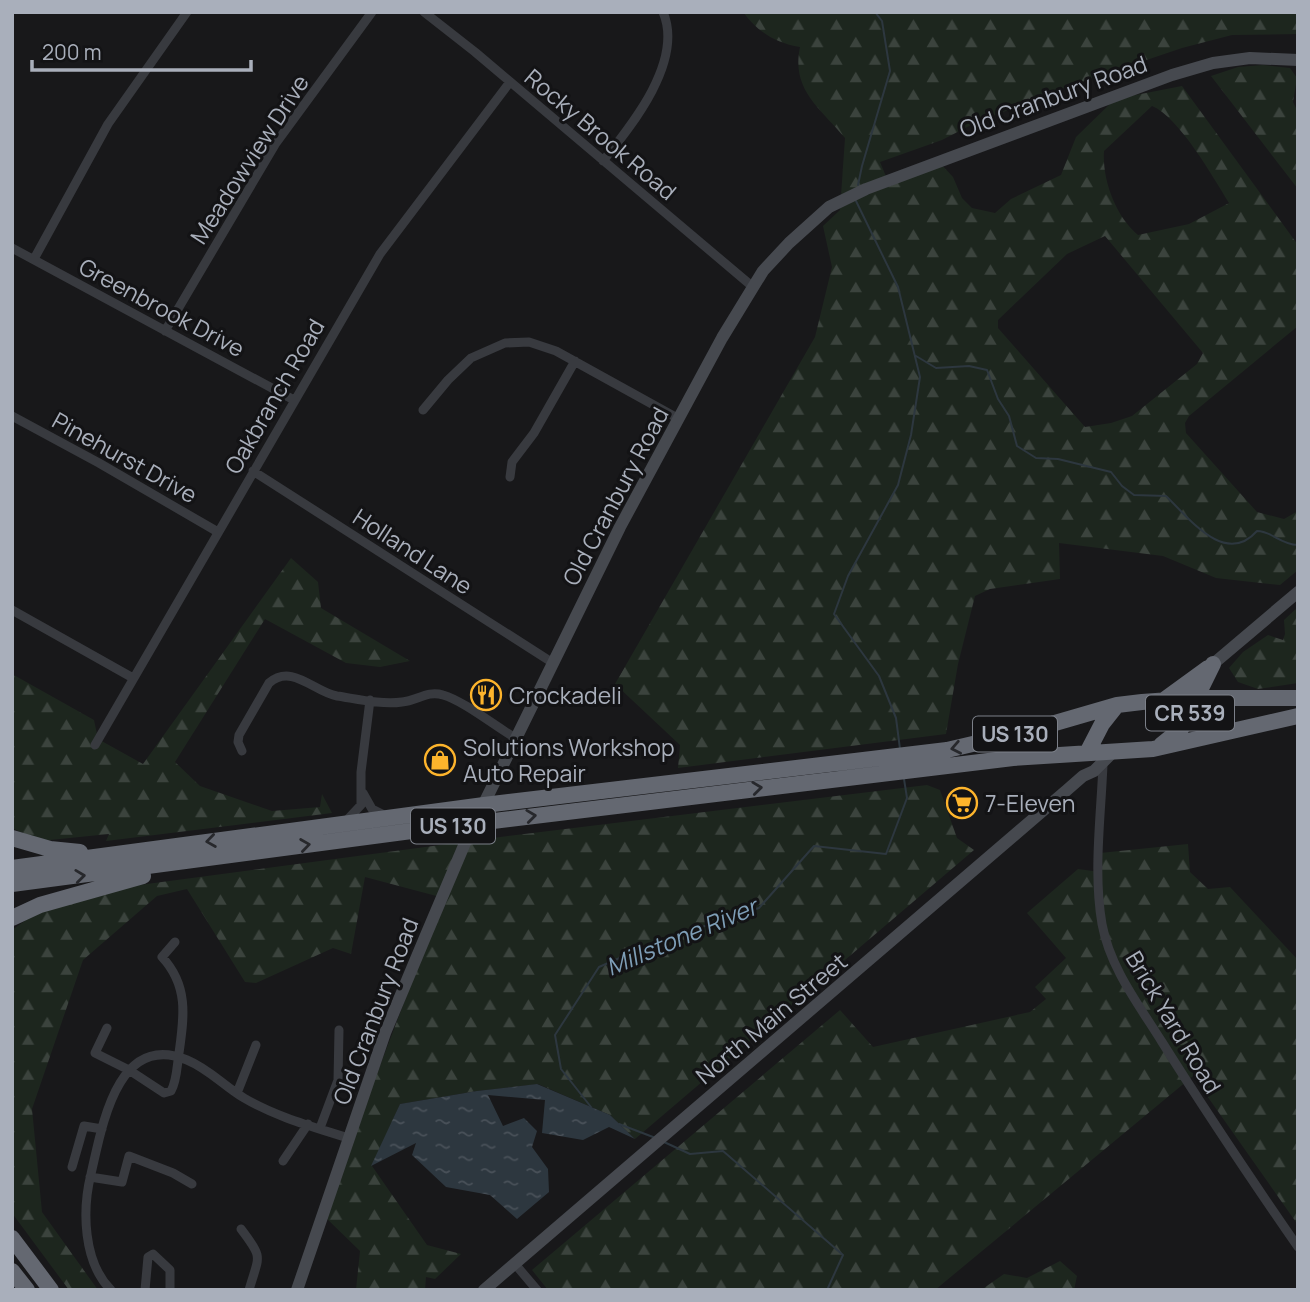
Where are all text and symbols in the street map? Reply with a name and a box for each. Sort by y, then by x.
scale bar [32,28,250,72]
text: 200 m [42,38,102,66]
street label: Old Cranbury Road [955,47,1151,145]
street label: Rocky Brook Road [518,61,684,207]
street label: Meadowview Drive [182,68,316,250]
street label: Greenbrook Drive [74,250,250,364]
street label: Oakbranch Road [217,313,331,479]
street label: Old Cranbury Road [554,401,676,591]
street label: Pinehurst Drive [47,404,203,510]
street label: Holland Lane [347,500,479,602]
restaurant icon: Crockadeli [469,678,503,712]
place label: Crockadeli [509,679,622,711]
road number: CR 539 [1146,696,1234,730]
road number: US 130 [973,716,1057,752]
place label: Solutions Workshop Auto Repair [463,731,675,789]
one-way arrow [950,740,962,755]
shop icon: Solutions Workshop Auto Repair [423,743,457,777]
one-way arrow [751,781,763,796]
supermarket icon: 7-Eleven [945,786,979,820]
place label: 7-Eleven [985,787,1075,819]
road number: US 130 [411,808,495,844]
one-way arrow [525,809,537,824]
one-way arrow [205,834,217,849]
one-way arrow [300,838,311,853]
one-way arrow [74,868,86,883]
water label: Millstone River [600,888,765,983]
street label: Old Cranbury Road [325,913,425,1109]
street label: North Main Street [689,945,853,1091]
street label: Brick Yard Road [1119,945,1229,1099]

